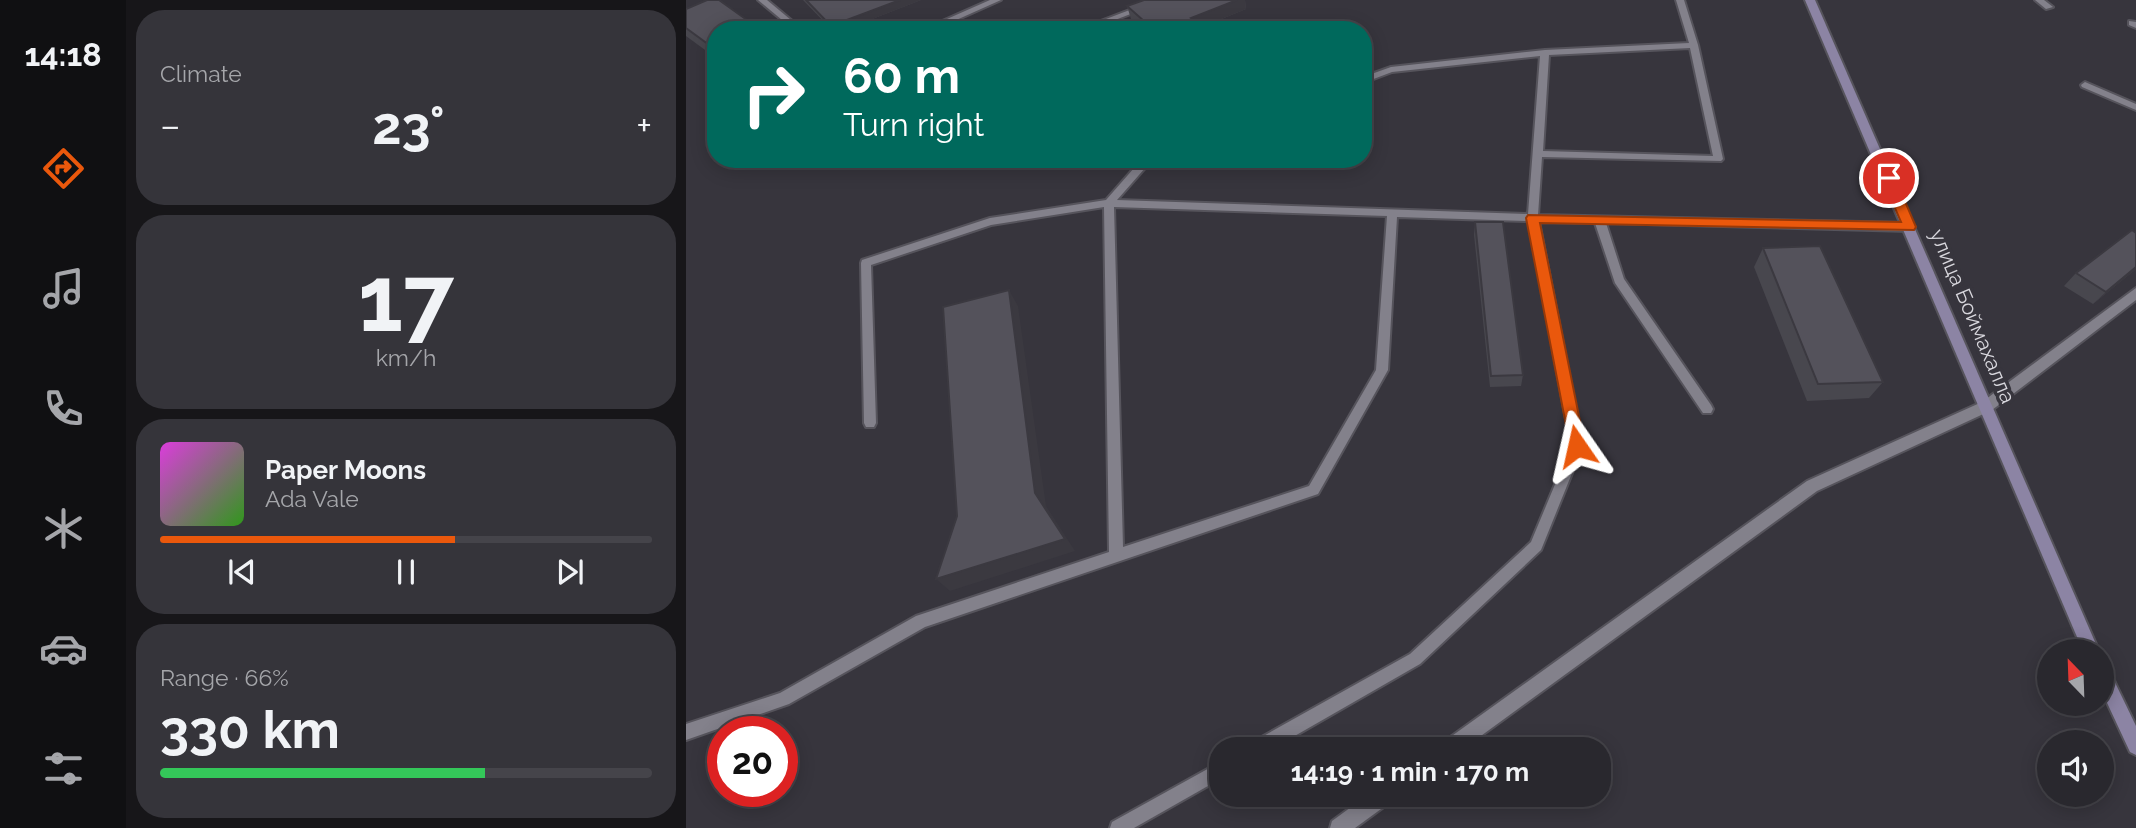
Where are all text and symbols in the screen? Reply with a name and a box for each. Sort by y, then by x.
text: 14:18 [24,36,102,73]
text: 60 m [843,47,960,104]
icon: right [728,49,819,140]
text: Climate [160,60,242,87]
text: 23° [372,95,445,156]
text: − [160,103,180,148]
text: + [636,103,652,148]
text: Turn right [843,106,984,143]
icon: directions [39,144,88,193]
pin [1859,148,1919,208]
icon: arrive [1870,159,1908,197]
street label: улица Боймахалла [1925,225,2021,407]
text: 17 [358,245,454,352]
icon: music [39,264,88,313]
text: km/h [376,344,436,371]
icon: phone [39,384,88,433]
position arrow [1540,409,1614,483]
text: Paper Moons [265,455,426,485]
text: Ada Vale [265,485,359,512]
icon: climate [39,504,88,553]
icon: previous [223,553,261,591]
icon: pause [387,553,425,591]
icon: next [551,553,589,591]
icon: car [39,624,88,673]
north arrow [2037,639,2114,716]
map controls [2037,639,2114,807]
text: Range · 66% [160,664,289,691]
text: 330 km [160,699,340,760]
speed limit sign: 20 [707,716,798,807]
button: sound [2037,730,2114,807]
icon: filters [39,744,88,793]
text: 14:19 · 1 min · 170 m [1291,757,1529,787]

